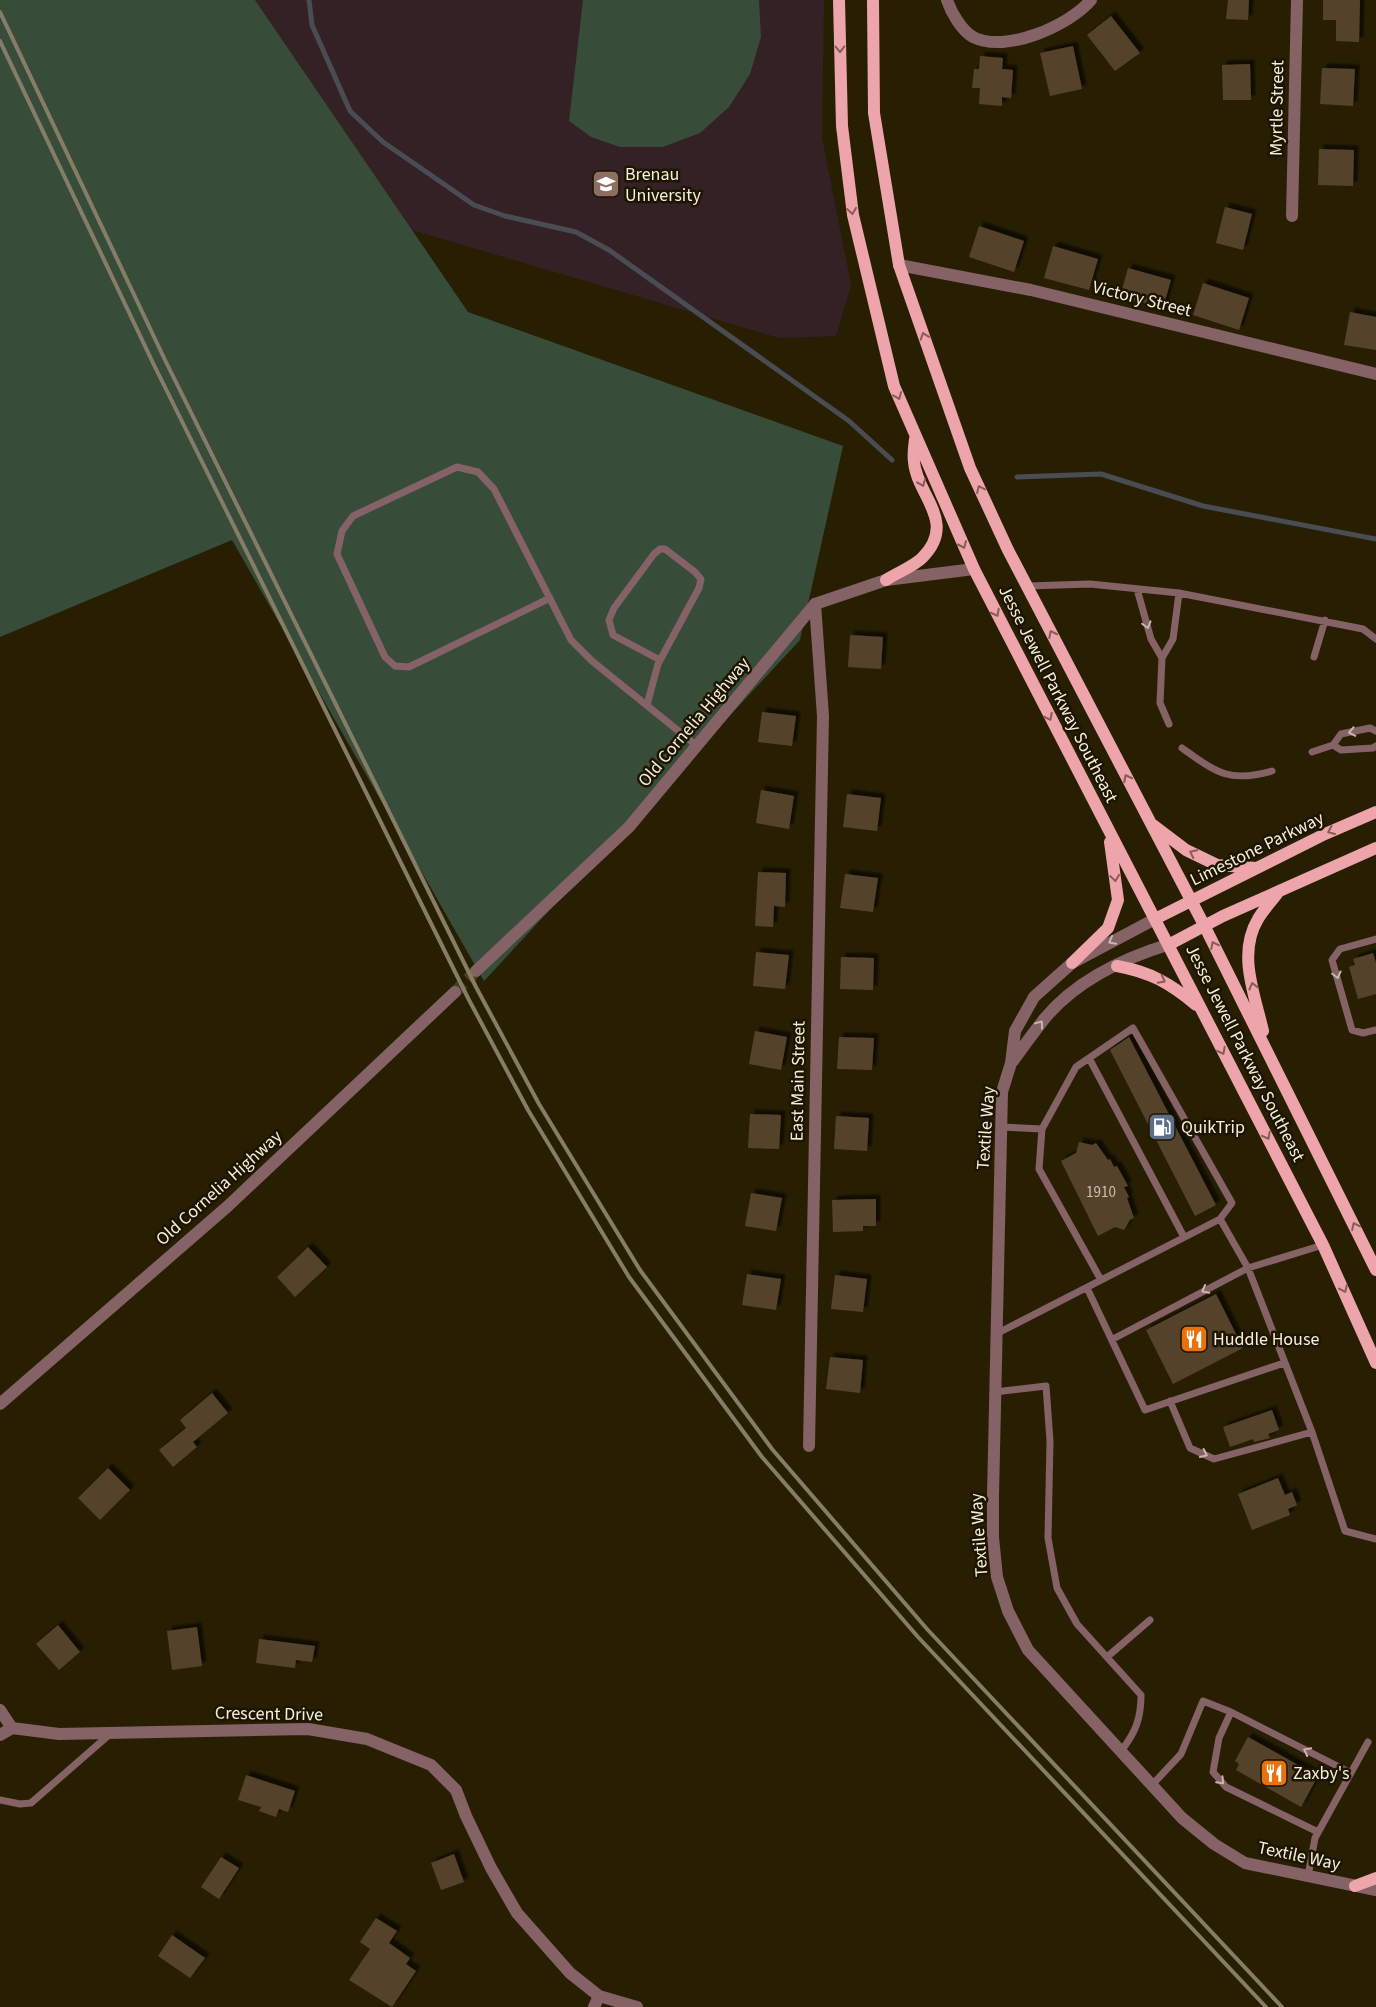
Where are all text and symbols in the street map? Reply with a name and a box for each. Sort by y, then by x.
one-way arrow [835,45,846,53]
street label: Myrtle Street [1264,60,1290,156]
place label: Brenau University [625,162,701,208]
school or university icon: Brenau University [591,169,621,199]
one-way arrow [847,206,857,215]
street label: Victory Street [1090,275,1194,323]
one-way arrow [920,332,930,341]
one-way arrow [891,391,902,400]
one-way arrow [916,479,926,487]
one-way arrow [975,485,986,494]
one-way arrow [957,540,968,549]
street label: Jesse Jewell Parkway Southeast [992,581,1124,807]
one-way arrow [990,608,1000,617]
one-way arrow [1142,620,1152,628]
one-way arrow [1048,630,1058,639]
street label: Old Cornelia Highway [632,651,756,792]
one-way arrow [1043,712,1053,721]
one-way arrow [1347,726,1356,736]
one-way arrow [1123,775,1133,784]
street label: Limestone Parkway [1186,805,1329,892]
one-way arrow [1327,825,1336,836]
one-way arrow [1189,849,1198,859]
one-way arrow [1110,874,1120,882]
one-way arrow [1109,935,1118,945]
street label: Jesse Jewell Parkway Southeast [1179,940,1311,1166]
one-way arrow [1210,941,1220,950]
one-way arrow [1331,971,1341,979]
one-way arrow [1156,974,1165,984]
one-way arrow [1248,983,1258,991]
street label: East Main Street [784,1021,812,1141]
one-way arrow [1035,1021,1043,1030]
one-way arrow [1216,1045,1226,1054]
street label: Textile Way [971,1085,1001,1171]
fuel station icon: QuikTrip [1147,1112,1177,1142]
place label: QuikTrip [1181,1115,1245,1140]
street label: Old Cornelia Highway [150,1124,288,1252]
one-way arrow [1261,1131,1271,1140]
house number: 1910 [1086,1182,1116,1203]
one-way arrow [1351,1222,1361,1231]
one-way arrow [1202,1284,1211,1294]
one-way arrow [1337,1284,1348,1293]
restaurant icon: Huddle House [1179,1324,1209,1354]
place label: Huddle House [1213,1327,1319,1352]
one-way arrow [1199,1448,1208,1459]
street label: Textile Way [964,1492,994,1578]
street label: Crescent Drive [215,1701,323,1727]
one-way arrow [1304,1747,1313,1757]
restaurant icon: Zaxby's [1259,1758,1289,1788]
place label: Zaxby's [1293,1761,1349,1786]
one-way arrow [1216,1776,1225,1785]
street label: Textile Way [1255,1835,1343,1877]

